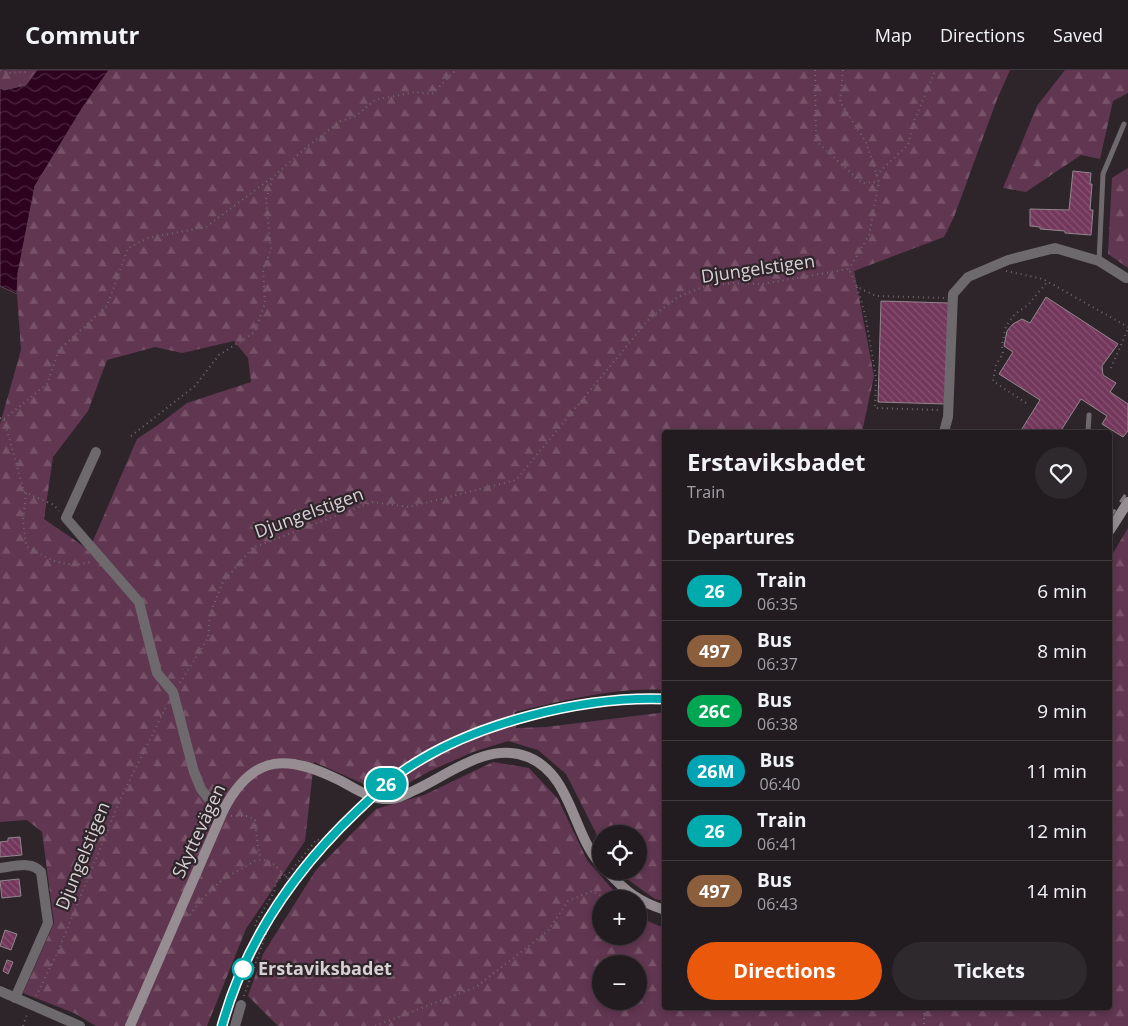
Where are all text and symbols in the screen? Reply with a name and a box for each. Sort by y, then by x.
text: Commutr [25,18,139,51]
text: Map [875,23,912,47]
text: Directions [940,23,1025,47]
text: Saved [1053,23,1103,47]
street label: Djungelstigen [699,248,816,288]
text: Erstaviksbadet [687,445,865,478]
button: heart [1035,447,1087,499]
street label: Djungelstigen [251,481,367,543]
text: Train [687,481,725,503]
text: Departures [687,524,794,550]
text: Train [757,567,806,593]
text: 6 min [1037,578,1087,604]
text: 26 [704,579,725,603]
text: 06:35 [757,593,798,615]
text: Bus [757,627,792,653]
text: 8 min [1037,638,1087,664]
text: 497 [699,639,730,663]
text: 06:37 [757,653,798,675]
text: Bus [757,687,792,713]
text: 9 min [1037,698,1087,724]
text: 26C [698,699,731,723]
text: 06:38 [757,713,798,735]
text: Bus [760,747,794,773]
text: 11 min [1026,758,1087,784]
text: 26M [697,759,735,783]
line badge: 26 [364,768,408,800]
text: 26 [376,772,396,796]
text: 06:40 [760,773,800,795]
street label: Skyttevägen [166,780,230,882]
street label: Djungelstigen [49,798,115,913]
text: Train [757,807,806,833]
text: 12 min [1026,818,1087,844]
text: 26 [704,819,725,843]
map controls [592,825,647,1010]
button: locate [592,825,647,880]
text: 06:41 [757,833,798,855]
text: Bus [757,867,792,893]
text: 14 min [1026,878,1087,904]
text: 497 [699,879,730,903]
button: + [592,890,647,945]
text: 06:43 [757,893,798,915]
button: Directions [687,942,882,1000]
button: Tickets [892,942,1087,1000]
button: − [592,955,647,1010]
place label: Erstaviksbadet [258,956,392,980]
marker: Erstaviksbadet [232,958,254,980]

